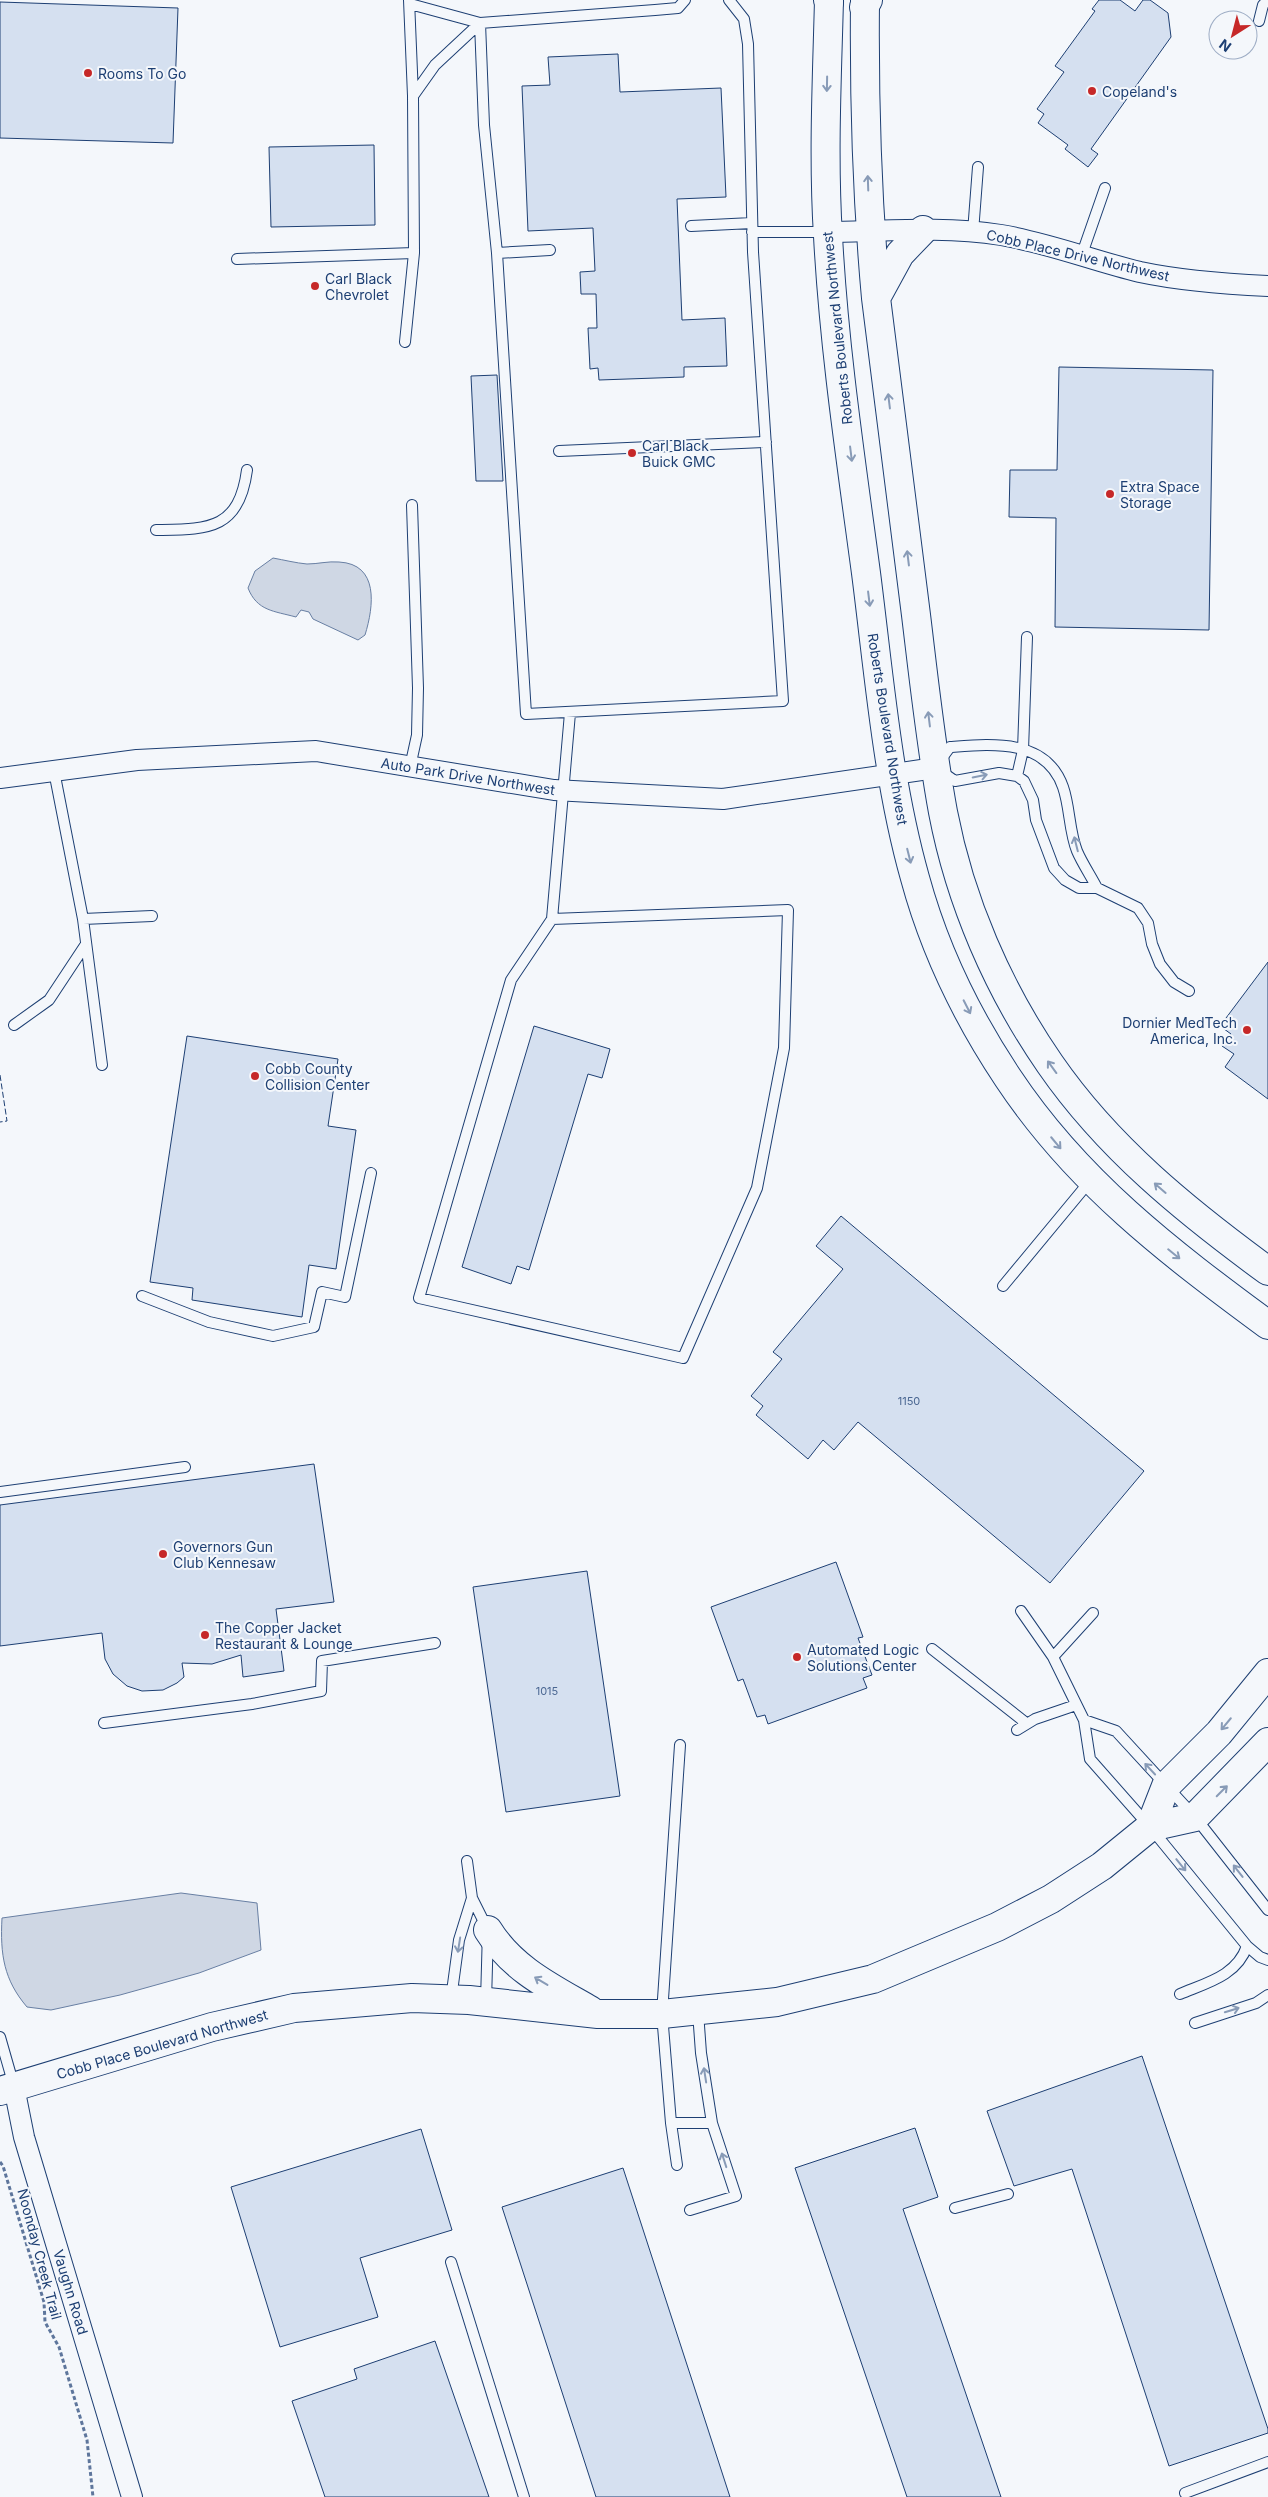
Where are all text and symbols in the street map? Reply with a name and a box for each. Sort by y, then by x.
north arrow [1208,10,1258,60]
text: N [1216,36,1234,56]
place label: Rooms To Go [98,65,186,82]
marker: Rooms To Go [82,67,94,79]
one-way arrow [822,76,832,92]
place label: Copeland's [1102,83,1177,100]
marker: Copeland's [1086,85,1098,97]
one-way arrow [864,175,873,191]
street label: Cobb Place Drive Northwest [985,226,1172,284]
street label: Roberts Boulevard Northwest [818,230,856,425]
place label: Carl Black Chevrolet [325,270,392,303]
marker: Carl Black Chevrolet [309,280,321,292]
one-way arrow [884,393,894,409]
place label: Carl Black Buick GMC [642,437,716,470]
one-way arrow [846,446,856,462]
marker: Carl Black Buick GMC [626,447,638,459]
place label: Extra Space Storage [1120,478,1200,511]
marker: Extra Space Storage [1104,488,1116,500]
one-way arrow [903,551,913,567]
one-way arrow [865,591,875,607]
street label: Roberts Boulevard Northwest [864,632,912,827]
one-way arrow [924,712,934,728]
street label: Auto Park Drive Northwest [380,754,557,798]
one-way arrow [971,771,987,781]
one-way arrow [1071,837,1080,853]
one-way arrow [905,847,914,863]
one-way arrow [963,999,972,1014]
place label: Dornier MedTech America, Inc. [1122,1014,1237,1047]
marker: Dornier MedTech America, Inc. [1241,1024,1253,1036]
place label: Cobb County Collision Center [265,1060,370,1093]
one-way arrow [1047,1060,1057,1074]
marker: Cobb County Collision Center [249,1070,261,1082]
one-way arrow [1051,1136,1062,1149]
one-way arrow [1154,1182,1167,1193]
one-way arrow [1167,1249,1180,1260]
house number: 1150 [898,1394,920,1408]
place label: Governors Gun Club Kennesaw [173,1538,276,1571]
marker: Governors Gun Club Kennesaw [157,1548,169,1560]
place label: The Copper Jacket Restaurant & Lounge [215,1619,353,1652]
marker: The Copper Jacket Restaurant & Lounge [199,1629,211,1641]
place label: Automated Logic Solutions Center [807,1641,919,1674]
marker: Automated Logic Solutions Center [791,1651,803,1663]
house number: 1015 [536,1684,559,1698]
one-way arrow [1221,1717,1232,1730]
one-way arrow [1144,1762,1156,1775]
one-way arrow [1216,1785,1228,1797]
one-way arrow [1175,1858,1186,1871]
one-way arrow [1233,1865,1244,1878]
one-way arrow [454,1936,464,1952]
one-way arrow [534,1976,548,1986]
one-way arrow [1224,2005,1239,2014]
street label: Cobb Place Boulevard Northwest [54,2006,270,2082]
one-way arrow [699,2067,709,2083]
one-way arrow [719,2152,729,2168]
street label: Noonday Creek Trail [14,2187,66,2321]
street label: Vaughn Road [50,2247,92,2337]

